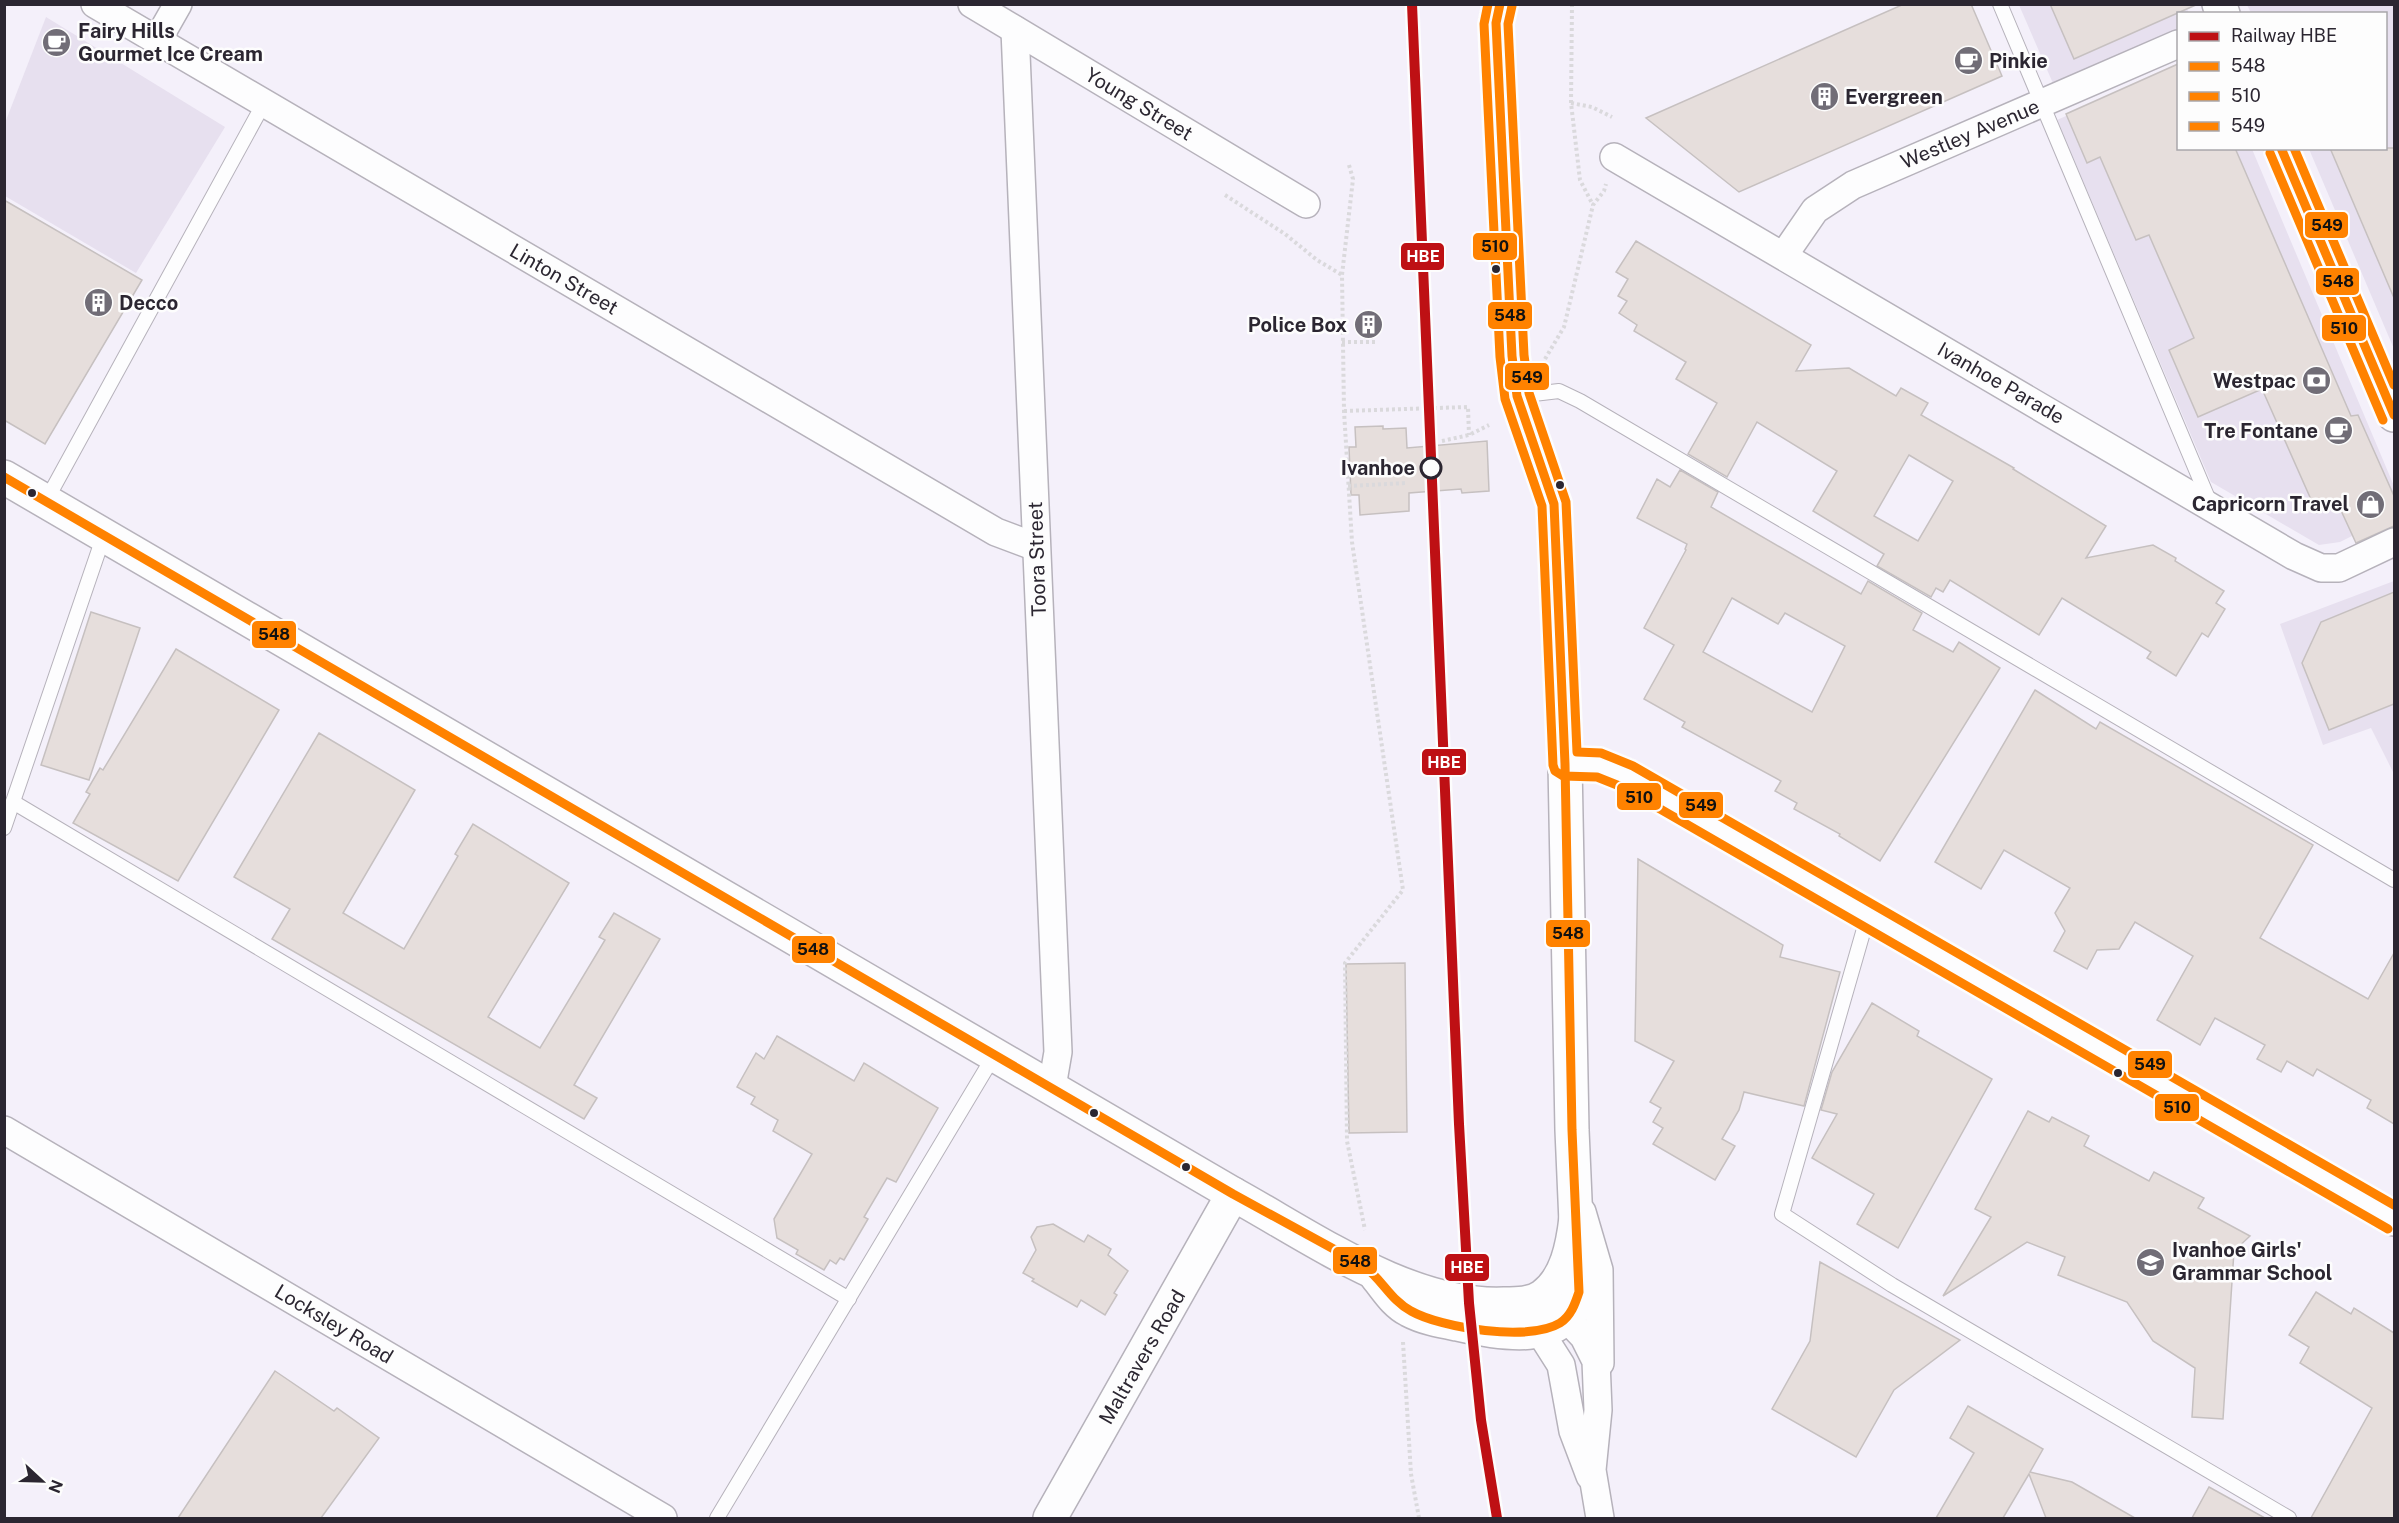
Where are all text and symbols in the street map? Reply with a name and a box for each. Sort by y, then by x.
legend [2177,12,2387,150]
place label: Fairy Hills Gourmet Ice Cream [78,19,263,66]
text: Railway HBE [2231,25,2337,46]
cafe icon: Fairy Hills Gourmet Ice Cream [41,26,73,58]
cafe icon: Pinkie [1952,45,1984,77]
place label: Pinkie [1989,49,2048,73]
text: 548 [2231,55,2266,76]
street label: Young Street [1081,63,1197,145]
building icon: Evergreen [1808,81,1840,113]
place label: Evergreen [1845,85,1943,109]
text: 510 [2231,85,2261,106]
street label: Westley Avenue [1897,94,2043,174]
text: 549 [2231,115,2265,136]
line badge: 549 [2304,211,2349,239]
text: 549 [2311,216,2343,235]
line badge: 510 [1472,232,1518,261]
text: 510 [1481,237,1509,256]
street label: Linton Street [505,238,623,320]
line badge: HBE [1400,242,1445,271]
text: HBE [1406,247,1440,266]
unlabelled marker [1490,263,1502,275]
line badge: 548 [2315,267,2360,296]
text: 548 [2322,272,2354,291]
building icon: Decco [82,287,114,319]
place label: Decco [119,291,178,315]
line badge: 548 [1487,301,1533,330]
text: 548 [1494,306,1526,325]
building icon: Police Box [1352,309,1384,341]
place label: Police Box [1248,313,1347,337]
line badge: 510 [2321,314,2367,342]
text: 510 [2330,319,2358,338]
street label: Ivanhoe Parade [1933,337,2069,429]
line badge: 549 [1504,362,1550,391]
bank icon: Westpac [2301,365,2333,397]
text: 549 [1511,368,1543,387]
place label: Westpac [2213,369,2296,393]
cafe icon: Tre Fontane [2323,415,2355,447]
place label: Tre Fontane [2204,419,2318,443]
place label: Ivanhoe [1341,456,1415,480]
marker: Ivanhoe [1420,457,1442,479]
unlabelled marker [1554,479,1566,491]
unlabelled marker [26,487,38,499]
shop icon: Capricorn Travel [2354,488,2386,520]
place label: Capricorn Travel [2192,492,2349,516]
street label: Toora Street [1023,501,1051,617]
line badge: 548 [251,620,297,649]
text: 548 [258,625,290,644]
line badge: HBE [1421,748,1467,776]
text: HBE [1427,753,1461,772]
line badge: 510 [1616,782,1662,811]
text: 510 [1625,788,1653,807]
line badge: 549 [1678,791,1724,819]
text: 549 [1685,796,1717,815]
line badge: 548 [1545,919,1591,948]
text: 548 [1552,924,1584,943]
line badge: 548 [791,935,836,964]
text: 548 [797,940,829,959]
line badge: 549 [2127,1050,2173,1079]
text: 549 [2134,1055,2166,1074]
unlabelled marker [2112,1067,2124,1079]
line badge: 510 [2154,1093,2200,1122]
text: 510 [2163,1098,2191,1117]
unlabelled marker [1088,1107,1100,1119]
unlabelled marker [1180,1161,1192,1173]
place label: Ivanhoe Girls' Grammar School [2172,1238,2332,1285]
line badge: 548 [1332,1246,1378,1275]
school or university icon: Ivanhoe Girls' Grammar School [2135,1246,2167,1278]
text: 548 [1339,1252,1371,1271]
line badge: HBE [1444,1253,1490,1282]
text: HBE [1450,1258,1484,1277]
street label: Locksley Road [270,1279,398,1369]
street label: Maltravers Road [1094,1286,1190,1428]
north arrow [12,1451,72,1511]
text: N [44,1477,67,1496]

